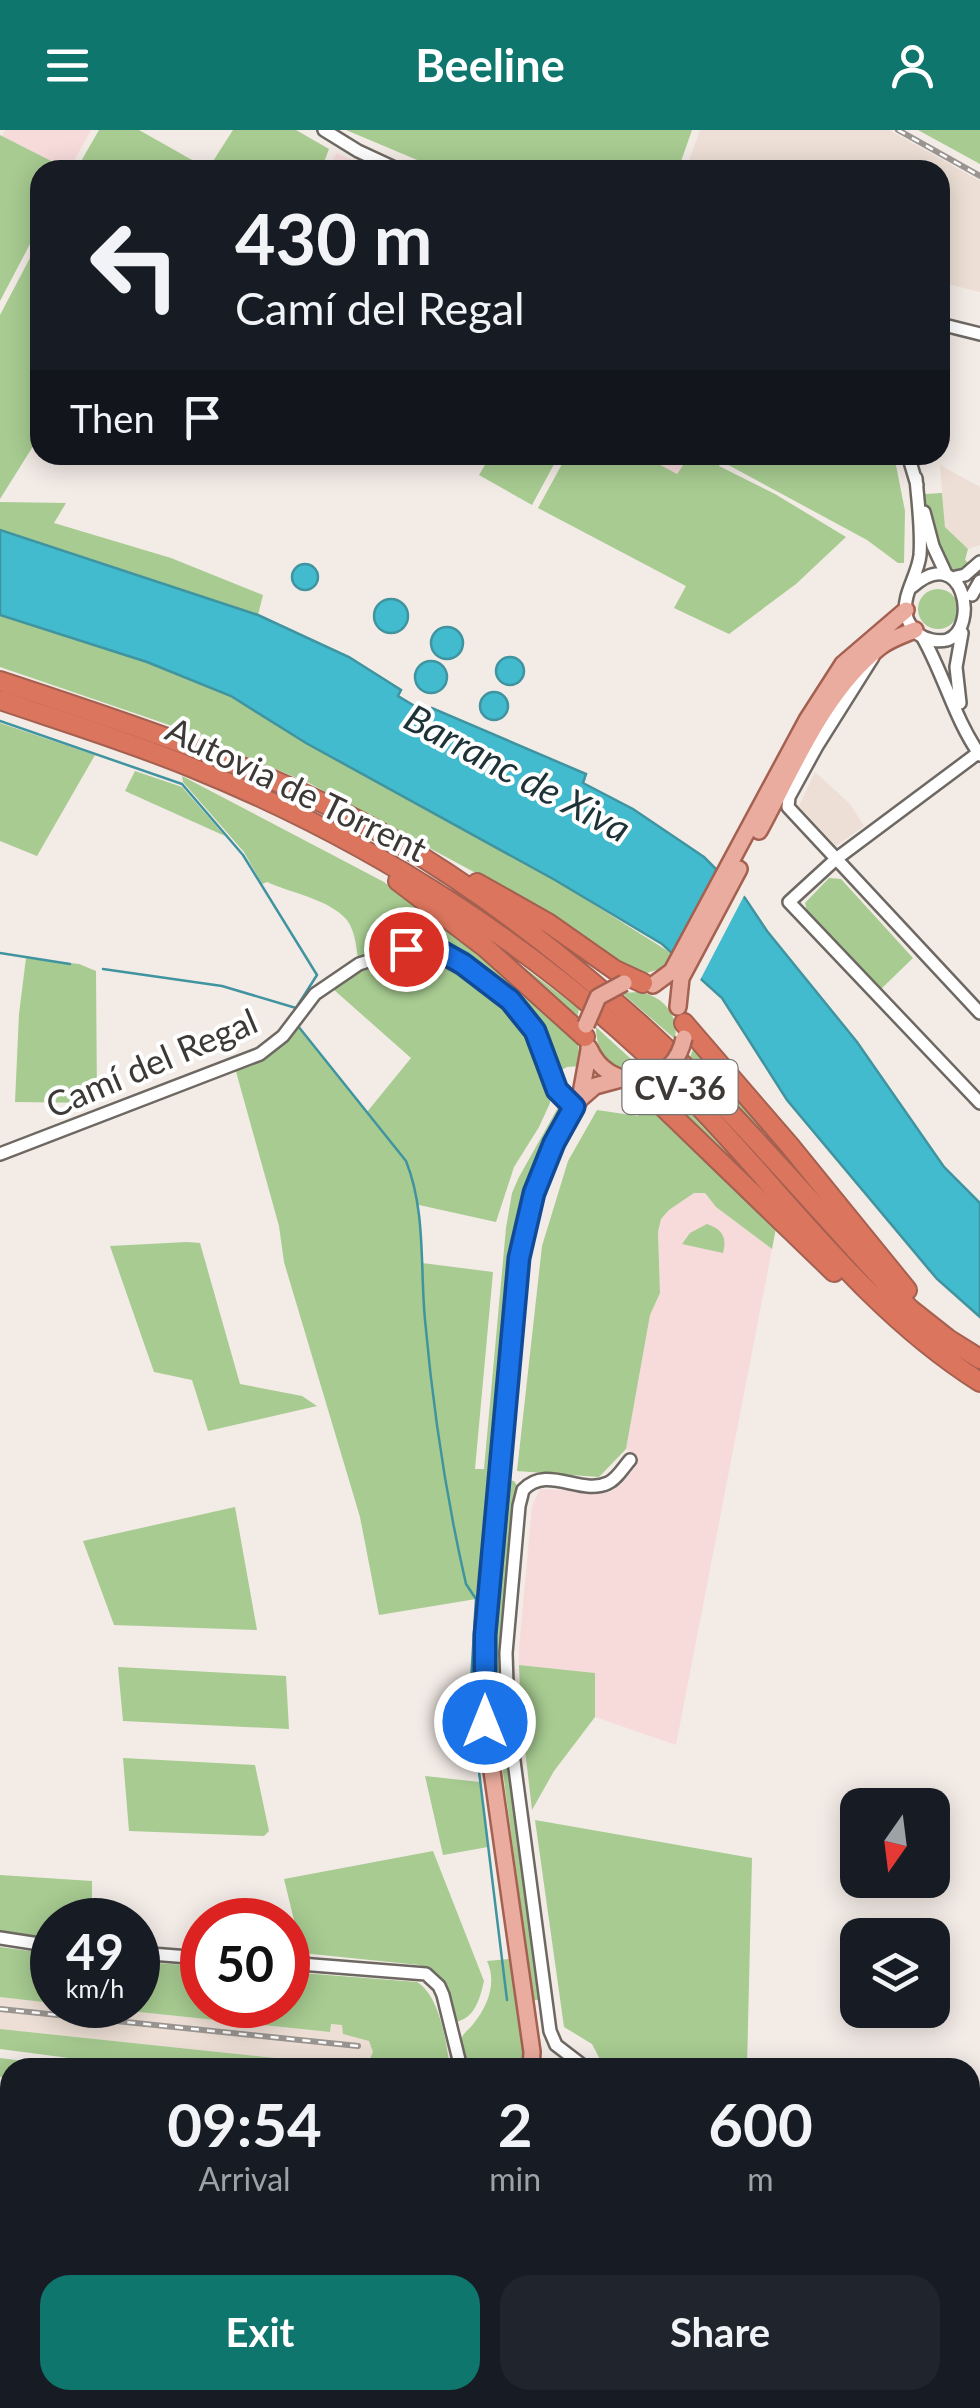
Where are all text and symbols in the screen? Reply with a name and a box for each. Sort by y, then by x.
icon: menu [40,38,95,93]
text: Beeline [415,38,565,92]
icon: person [885,38,940,93]
text: 430 m [235,196,432,280]
icon: left [70,200,200,330]
text: Camí del Regal [235,281,525,335]
icon: arrive [175,390,230,445]
text: Then [70,395,155,441]
water label: Barranc de Xiva [397,693,639,851]
street label: Autovia de Torrent [160,707,435,869]
pin [364,907,449,992]
icon: arrive [379,922,434,977]
street label: Camí del Regal [39,999,263,1125]
road number: CV-36 [622,1060,738,1114]
position arrow [433,1670,537,1774]
north arrow [840,1788,950,1898]
map controls [840,1788,950,2028]
speed limit sign: 50 [180,1898,310,2028]
button: layers [840,1918,950,2028]
text: 49 [66,1921,124,1981]
text: km/h [66,1973,124,2003]
text: 09:54 [167,2088,322,2160]
text: 2 [498,2088,533,2160]
text: 600 [708,2088,813,2160]
text: Arrival [198,2159,291,2198]
text: min [489,2159,541,2198]
text: m [747,2159,774,2198]
button: Exit [40,2275,480,2390]
button: Share [500,2275,940,2390]

